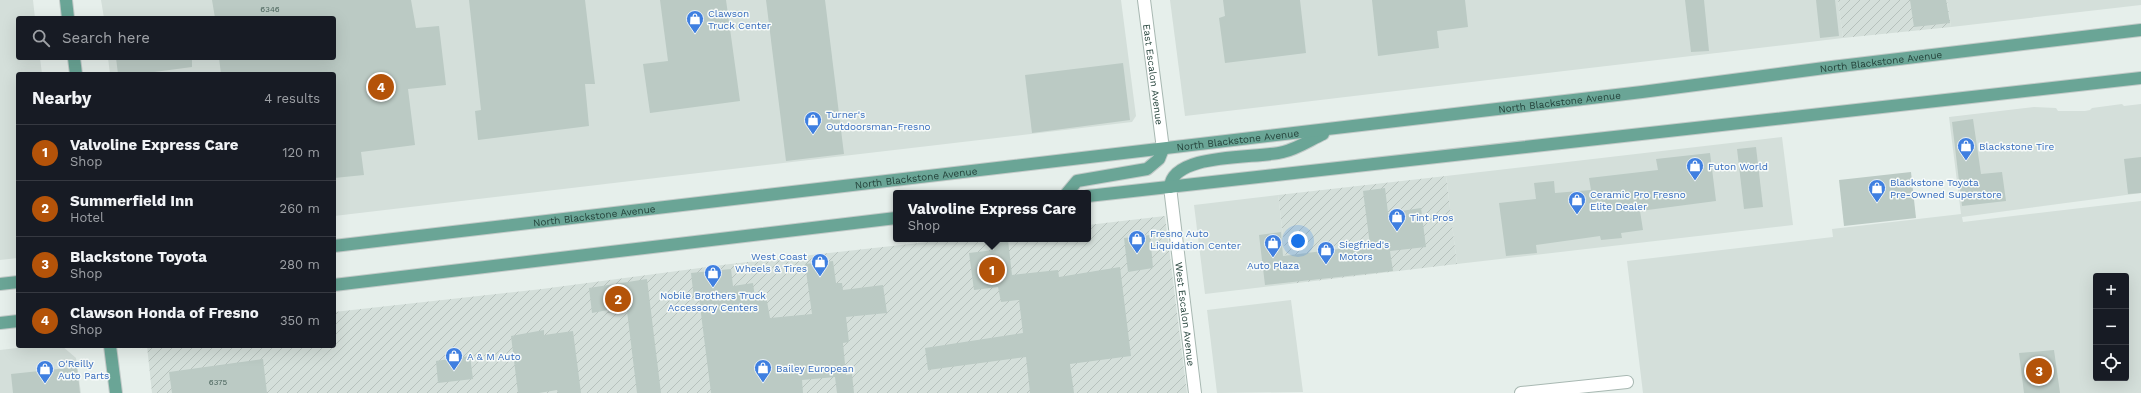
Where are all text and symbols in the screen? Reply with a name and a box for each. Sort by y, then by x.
house number: 6346 [260,5,280,14]
place label: Clawson Truck Center [708,8,771,31]
shop icon: Clawson Truck Center [685,9,705,34]
search box [16,16,336,60]
street label: East Escalon Avenue [1141,23,1165,126]
icon: search [30,27,52,49]
text: Search here [62,29,150,47]
street label: North Blackstone Avenue [1819,49,1943,75]
pin: 4 [368,72,394,102]
text: Nearby [32,88,91,108]
street label: North Blackstone Avenue [1498,90,1622,115]
text: 4 results [264,91,320,106]
place label: Turner's Outdoorsman-Fresno [826,109,931,132]
shop icon: Turner's Outdoorsman-Fresno [803,110,823,135]
street label: North Blackstone Avenue [1176,127,1300,153]
text: Valvoline Express Care [70,136,238,154]
shop icon: Blackstone Tire [1956,136,1976,161]
place label: Blackstone Tire [1979,141,2054,152]
text: 1 [42,145,48,160]
text: 120 m [282,145,320,160]
text: Shop [70,154,102,169]
shop icon: Futon World [1685,156,1705,181]
place label: Futon World [1708,161,1768,172]
street label: North Blackstone Avenue [854,165,978,191]
place label: Blackstone Toyota Pre-Owned Superstore [1890,177,2002,200]
shop icon: Blackstone Toyota Pre-Owned Superstore [1867,178,1887,203]
place label: Ceramic Pro Fresno Elite Dealer [1590,189,1686,212]
popup [893,190,1091,242]
shop icon: Ceramic Pro Fresno Elite Dealer [1567,190,1587,215]
text: Summerfield Inn [70,192,194,210]
text: Valvoline Express Care [908,200,1076,218]
text: 2 [41,201,49,216]
text: 260 m [280,201,320,216]
street label: North Blackstone Avenue [532,203,656,229]
shop icon: Tint Pros [1387,207,1407,232]
text: Hotel [70,210,104,225]
place label: Tint Pros [1410,212,1454,223]
text: Shop [908,218,940,233]
place label: Fresno Auto Liquidation Center [1150,228,1241,251]
shop icon: Fresno Auto Liquidation Center [1127,229,1147,254]
your location [1288,231,1308,251]
shop icon: Auto Plaza [1263,233,1283,258]
place label: Siegfried's Motors [1339,239,1389,262]
shop icon: Siegfried's Motors [1316,240,1336,265]
text: Blackstone Toyota [70,248,207,266]
place label: West Coast Wheels & Tires [735,251,808,274]
shop icon: West Coast Wheels & Tires [810,252,830,277]
pin: 1 [979,255,1005,285]
text: 3 [41,257,49,272]
text: 280 m [280,257,320,272]
place label: Auto Plaza [1247,260,1299,271]
street label: West Escalon Avenue [1173,262,1197,367]
shop icon: Nobile Brothers Truck Accessory Centers [703,263,723,288]
text: Shop [70,266,102,281]
map controls [2093,273,2129,381]
button: + [2093,273,2129,309]
pin: 2 [605,284,631,314]
place label: Nobile Brothers Truck Accessory Centers [660,290,766,313]
text: Clawson Honda of Fresno [70,304,259,322]
button: − [2093,309,2129,345]
text: 4 [41,313,49,328]
text: 350 m [280,313,320,328]
text: Shop [70,322,102,337]
button: locate [2093,345,2129,381]
shop icon: A & M Auto [444,346,464,371]
place label: A & M Auto [467,351,521,362]
pin: 3 [2026,356,2052,386]
place label: O'Reilly Auto Parts [58,358,109,381]
shop icon: Bailey European [753,358,773,383]
shop icon: O'Reilly Auto Parts [35,359,55,384]
place label: Bailey European [776,363,854,374]
house number: 6375 [209,378,228,387]

